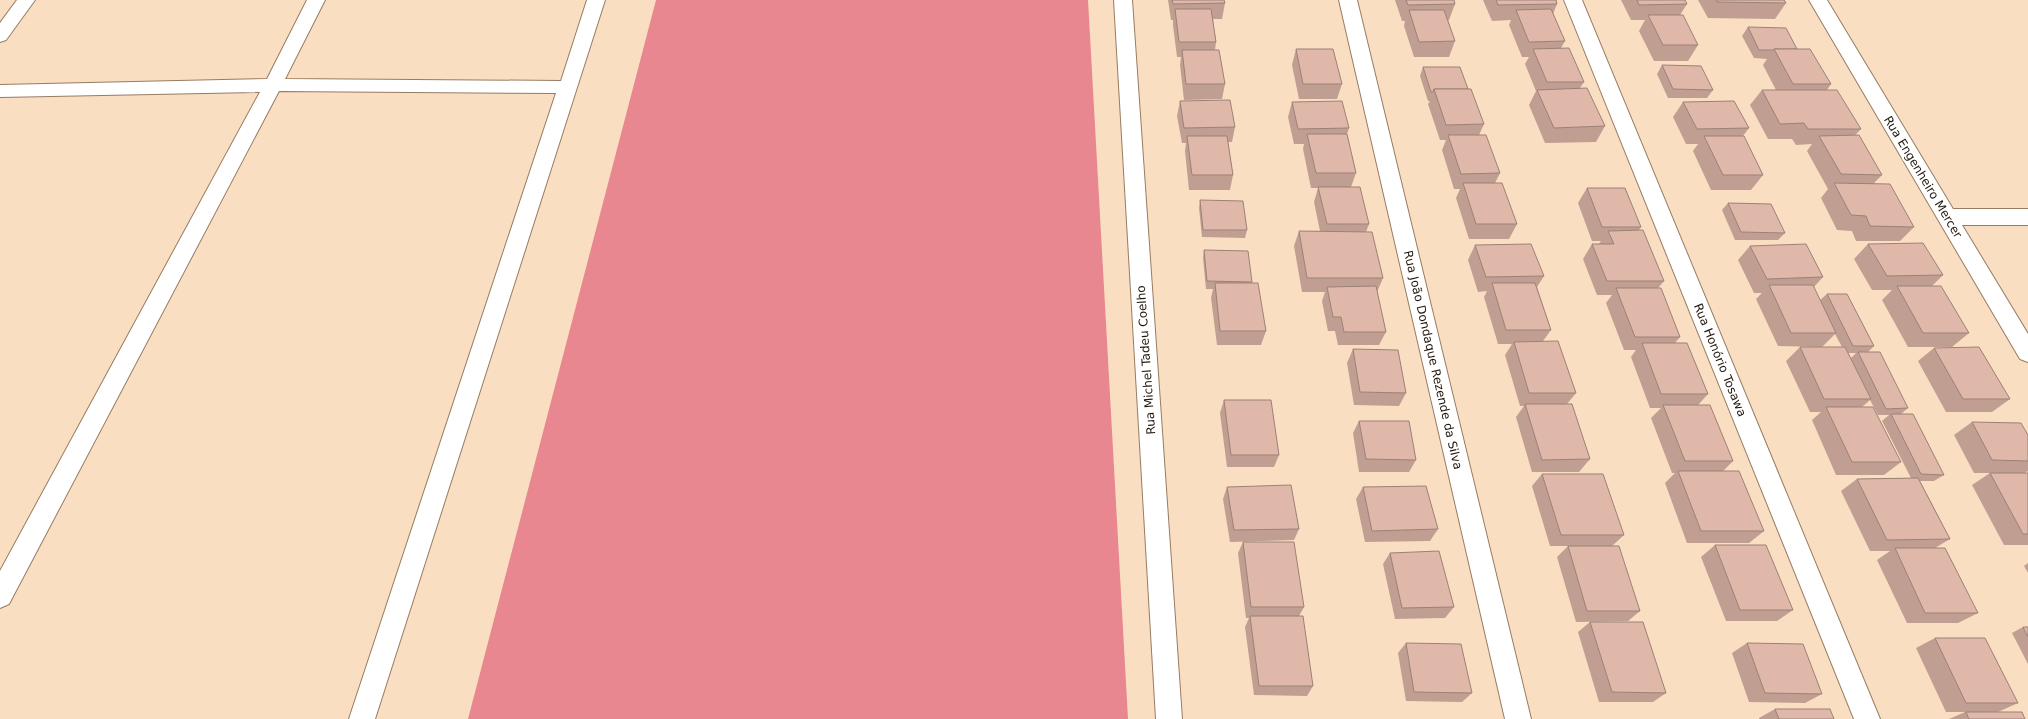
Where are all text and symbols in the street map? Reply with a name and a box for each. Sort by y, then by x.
street label: Rua Engenheiro Mercer [1881,113,1965,241]
street label: Rua João Dondaque Rezende da Silva [1401,249,1465,471]
street label: Rua Michel Tadeu Coelho [1134,285,1158,435]
street label: Rua Honório Tosawa [1691,301,1749,419]

